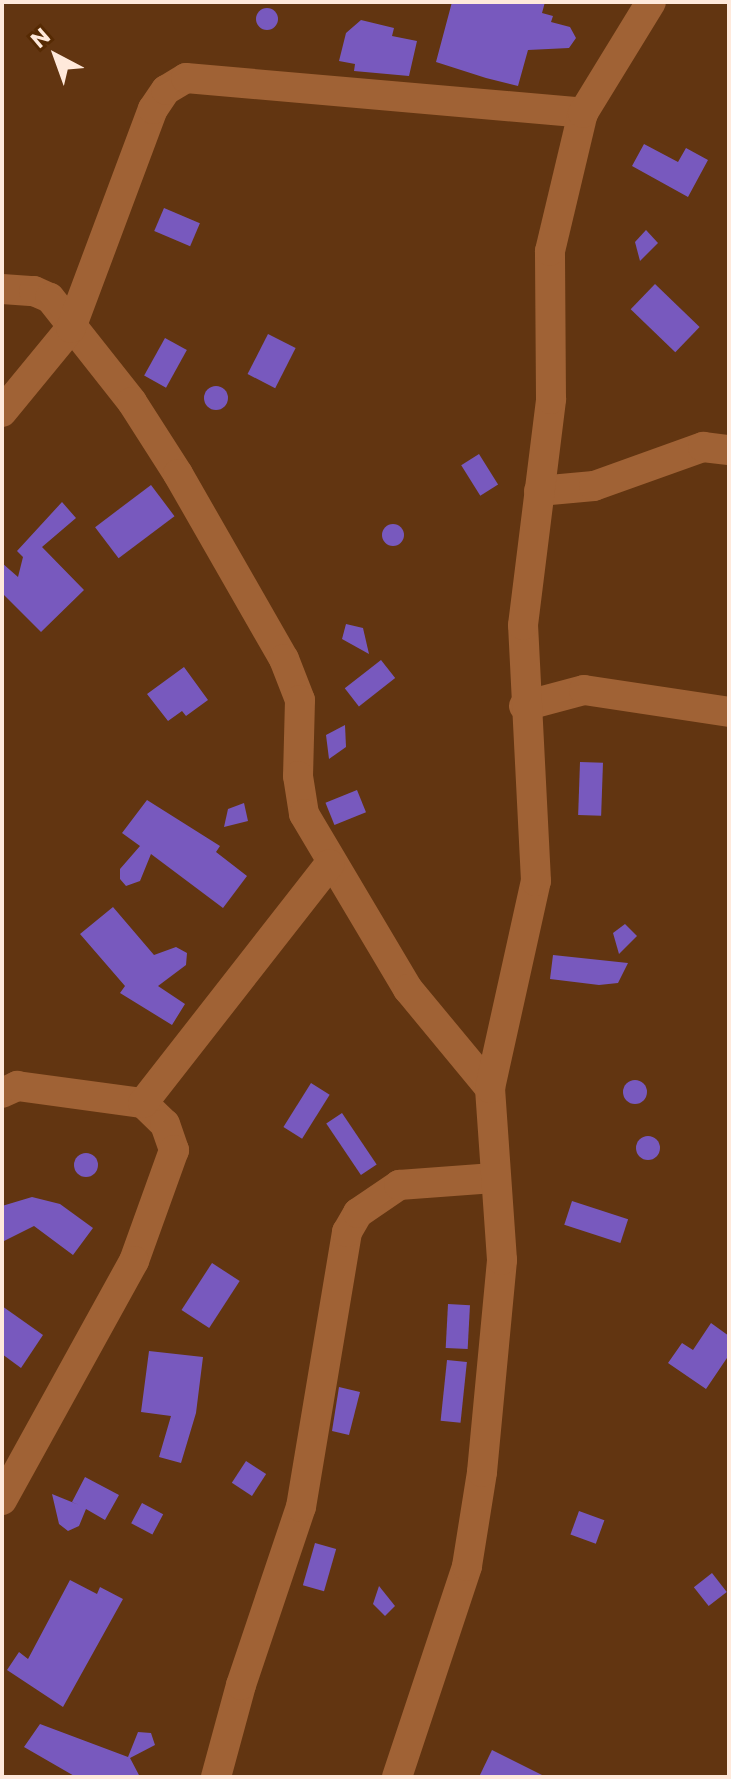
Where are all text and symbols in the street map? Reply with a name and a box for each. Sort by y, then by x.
north arrow [16,16,96,96]
text: N [25,22,55,53]

